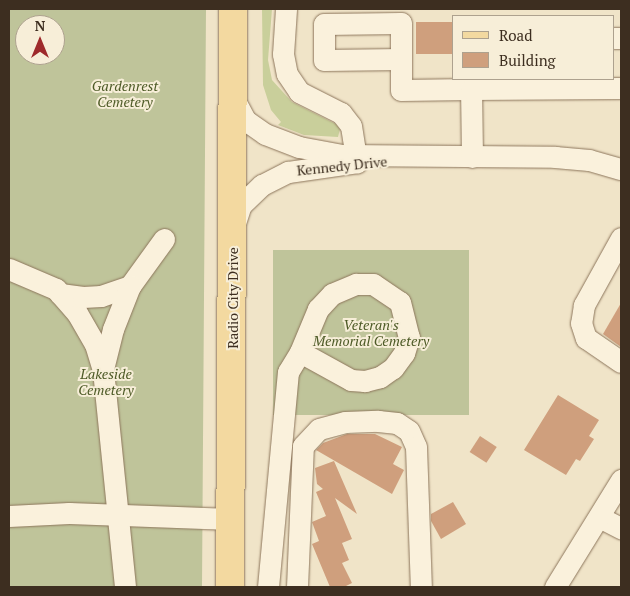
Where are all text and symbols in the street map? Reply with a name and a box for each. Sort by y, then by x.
north arrow [15,15,65,65]
legend [452,15,615,80]
text: N [35,16,45,35]
text: Road [499,25,532,45]
text: Building [499,50,556,70]
park label: Gardenrest Cemetery [92,78,158,110]
street label: Kennedy Drive [296,153,388,179]
street label: Radio City Drive [225,247,241,349]
park label: Veteran's Memorial Cemetery [313,317,429,350]
park label: Lakeside Cemetery [78,366,134,398]

